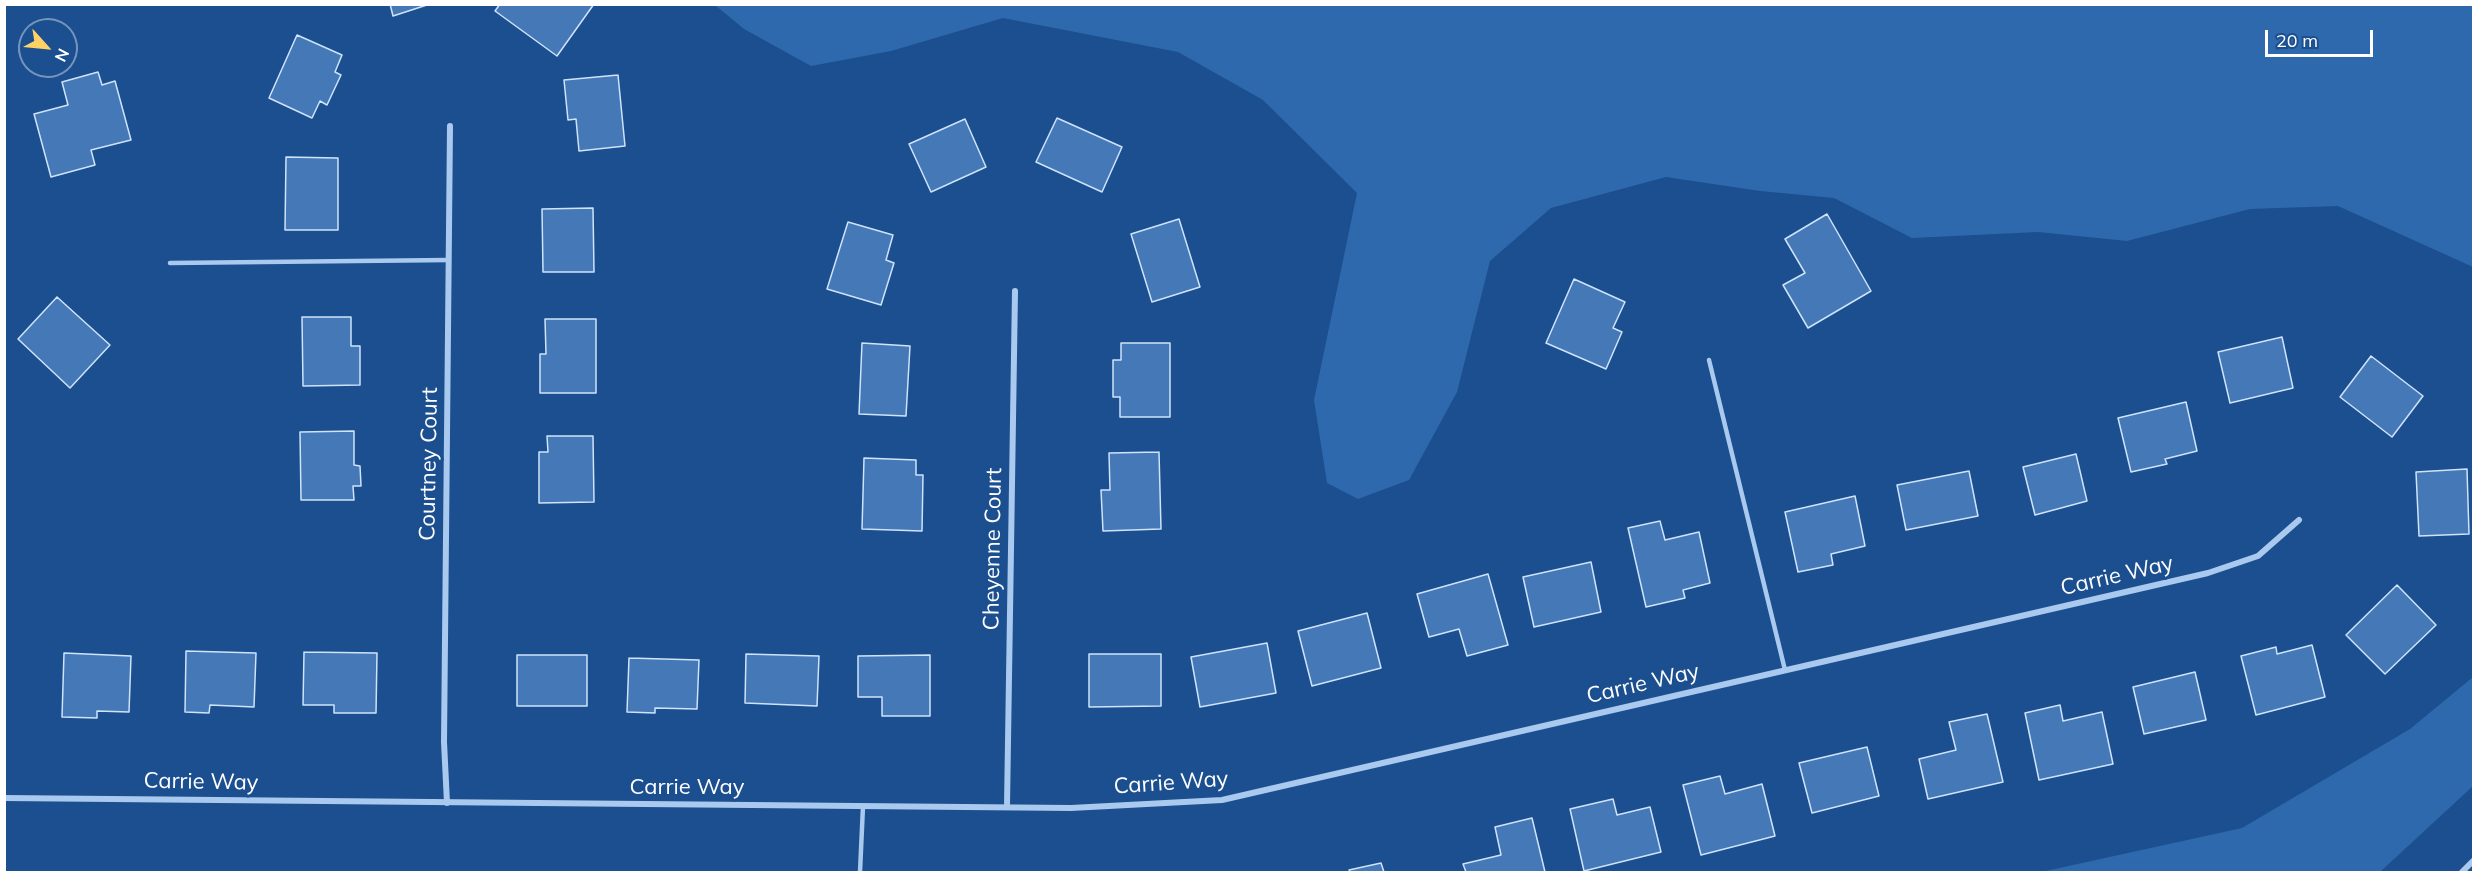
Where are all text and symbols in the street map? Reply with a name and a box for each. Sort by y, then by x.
north arrow [18,18,78,78]
scale bar [2268,18,2376,56]
text: 20 m [2276,29,2318,52]
text: N [51,45,74,65]
street label: Courtney Court [414,387,444,541]
street label: Cheyenne Court [978,468,1008,630]
street label: Carrie Way [2058,550,2176,602]
street label: Carrie Way [1584,658,1702,710]
street label: Carrie Way [1113,766,1229,800]
street label: Carrie Way [143,768,259,796]
street label: Carrie Way [630,774,744,800]

